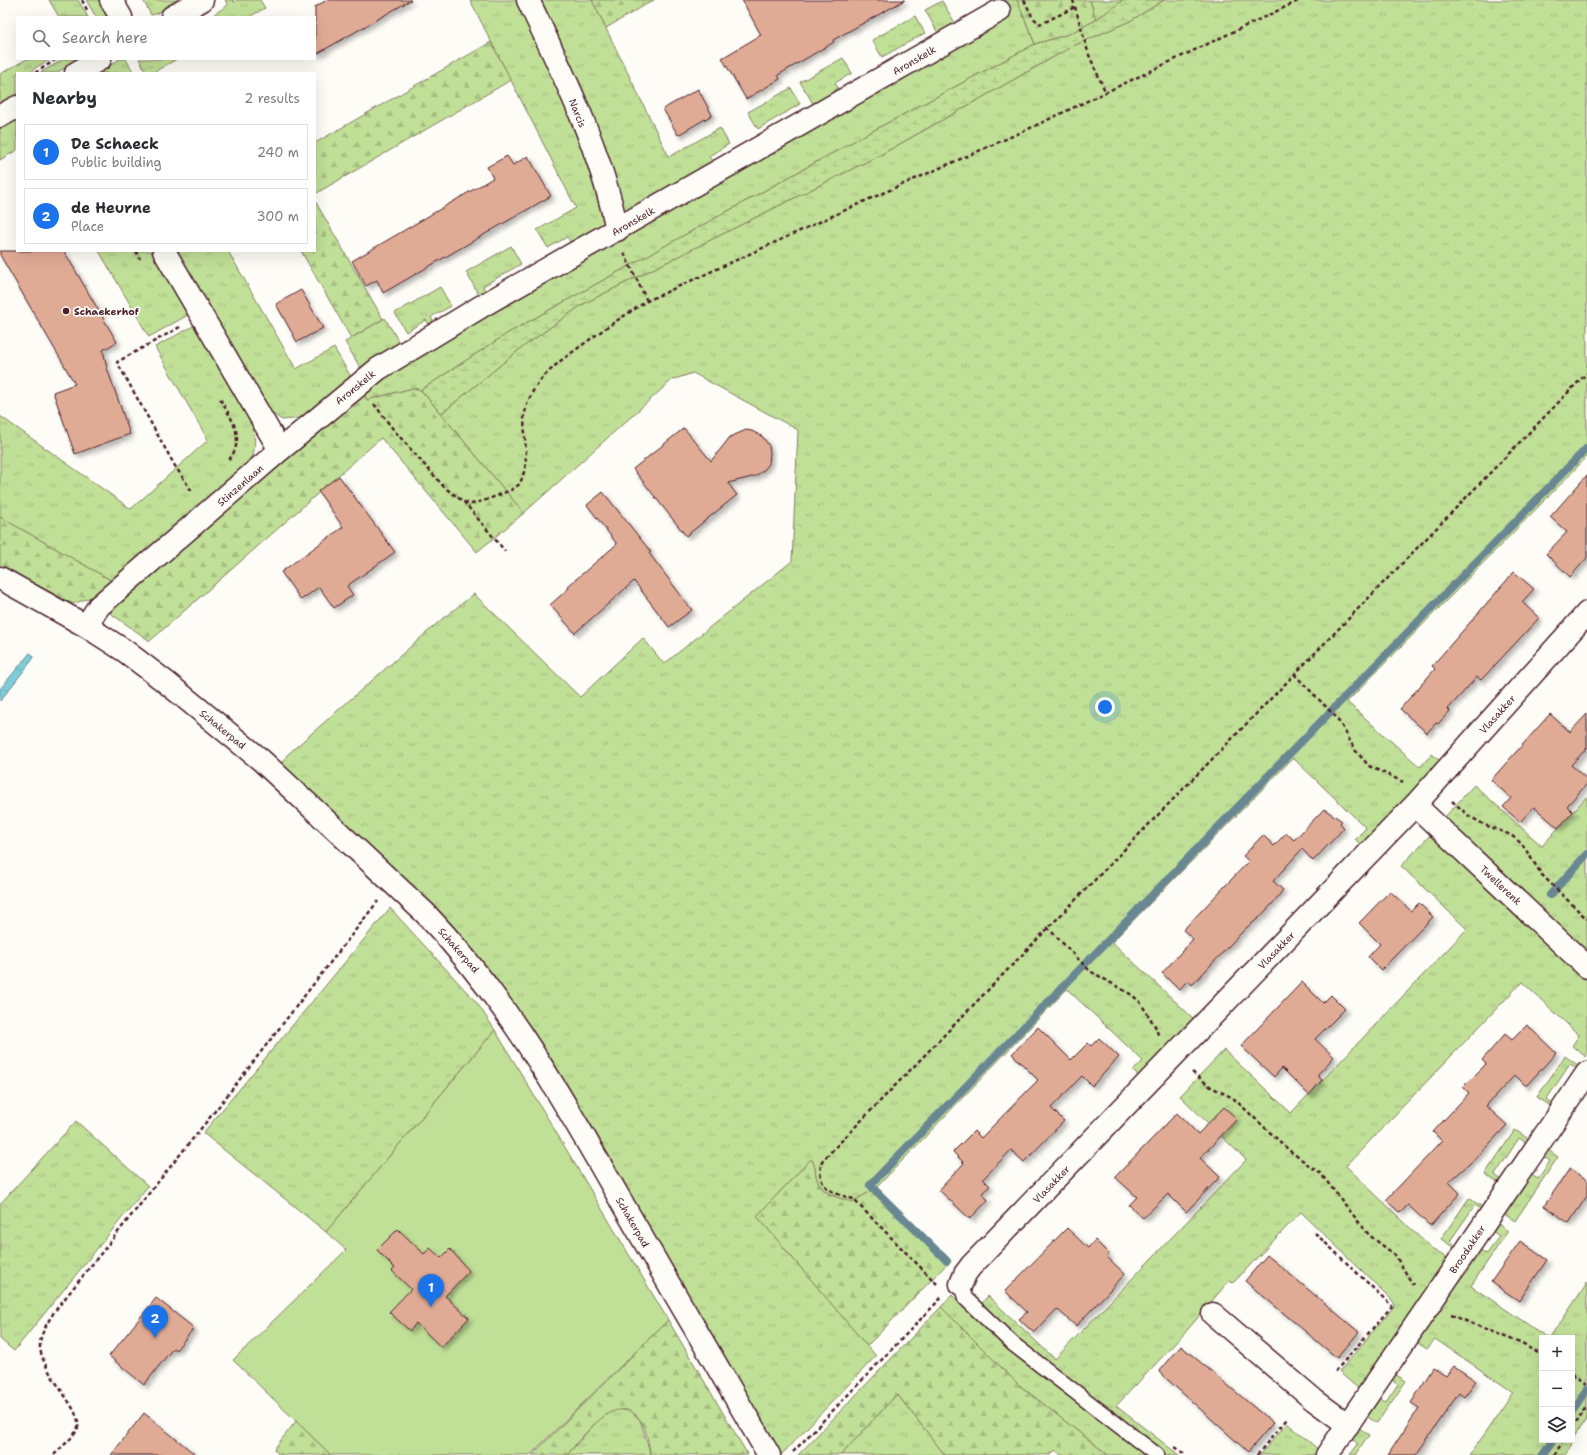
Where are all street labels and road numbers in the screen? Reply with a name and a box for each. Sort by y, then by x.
street label: Aronskelk [890,43,939,78]
street label: Narcis [566,97,589,130]
street label: Aronskelk [609,204,658,239]
street label: Aronskelk [333,367,378,408]
street label: Stinzenlaan [214,462,266,509]
street label: Vlasakker [1476,692,1518,737]
street label: Schakerpad [197,707,249,752]
street label: Twellerenk [1477,863,1524,908]
street label: Schakerpad [435,925,482,976]
street label: Vlasakker [1255,928,1298,972]
street label: Vlasakker [1030,1162,1073,1206]
street label: Schakerpad [613,1195,653,1250]
street label: Broodakker [1446,1222,1489,1276]

